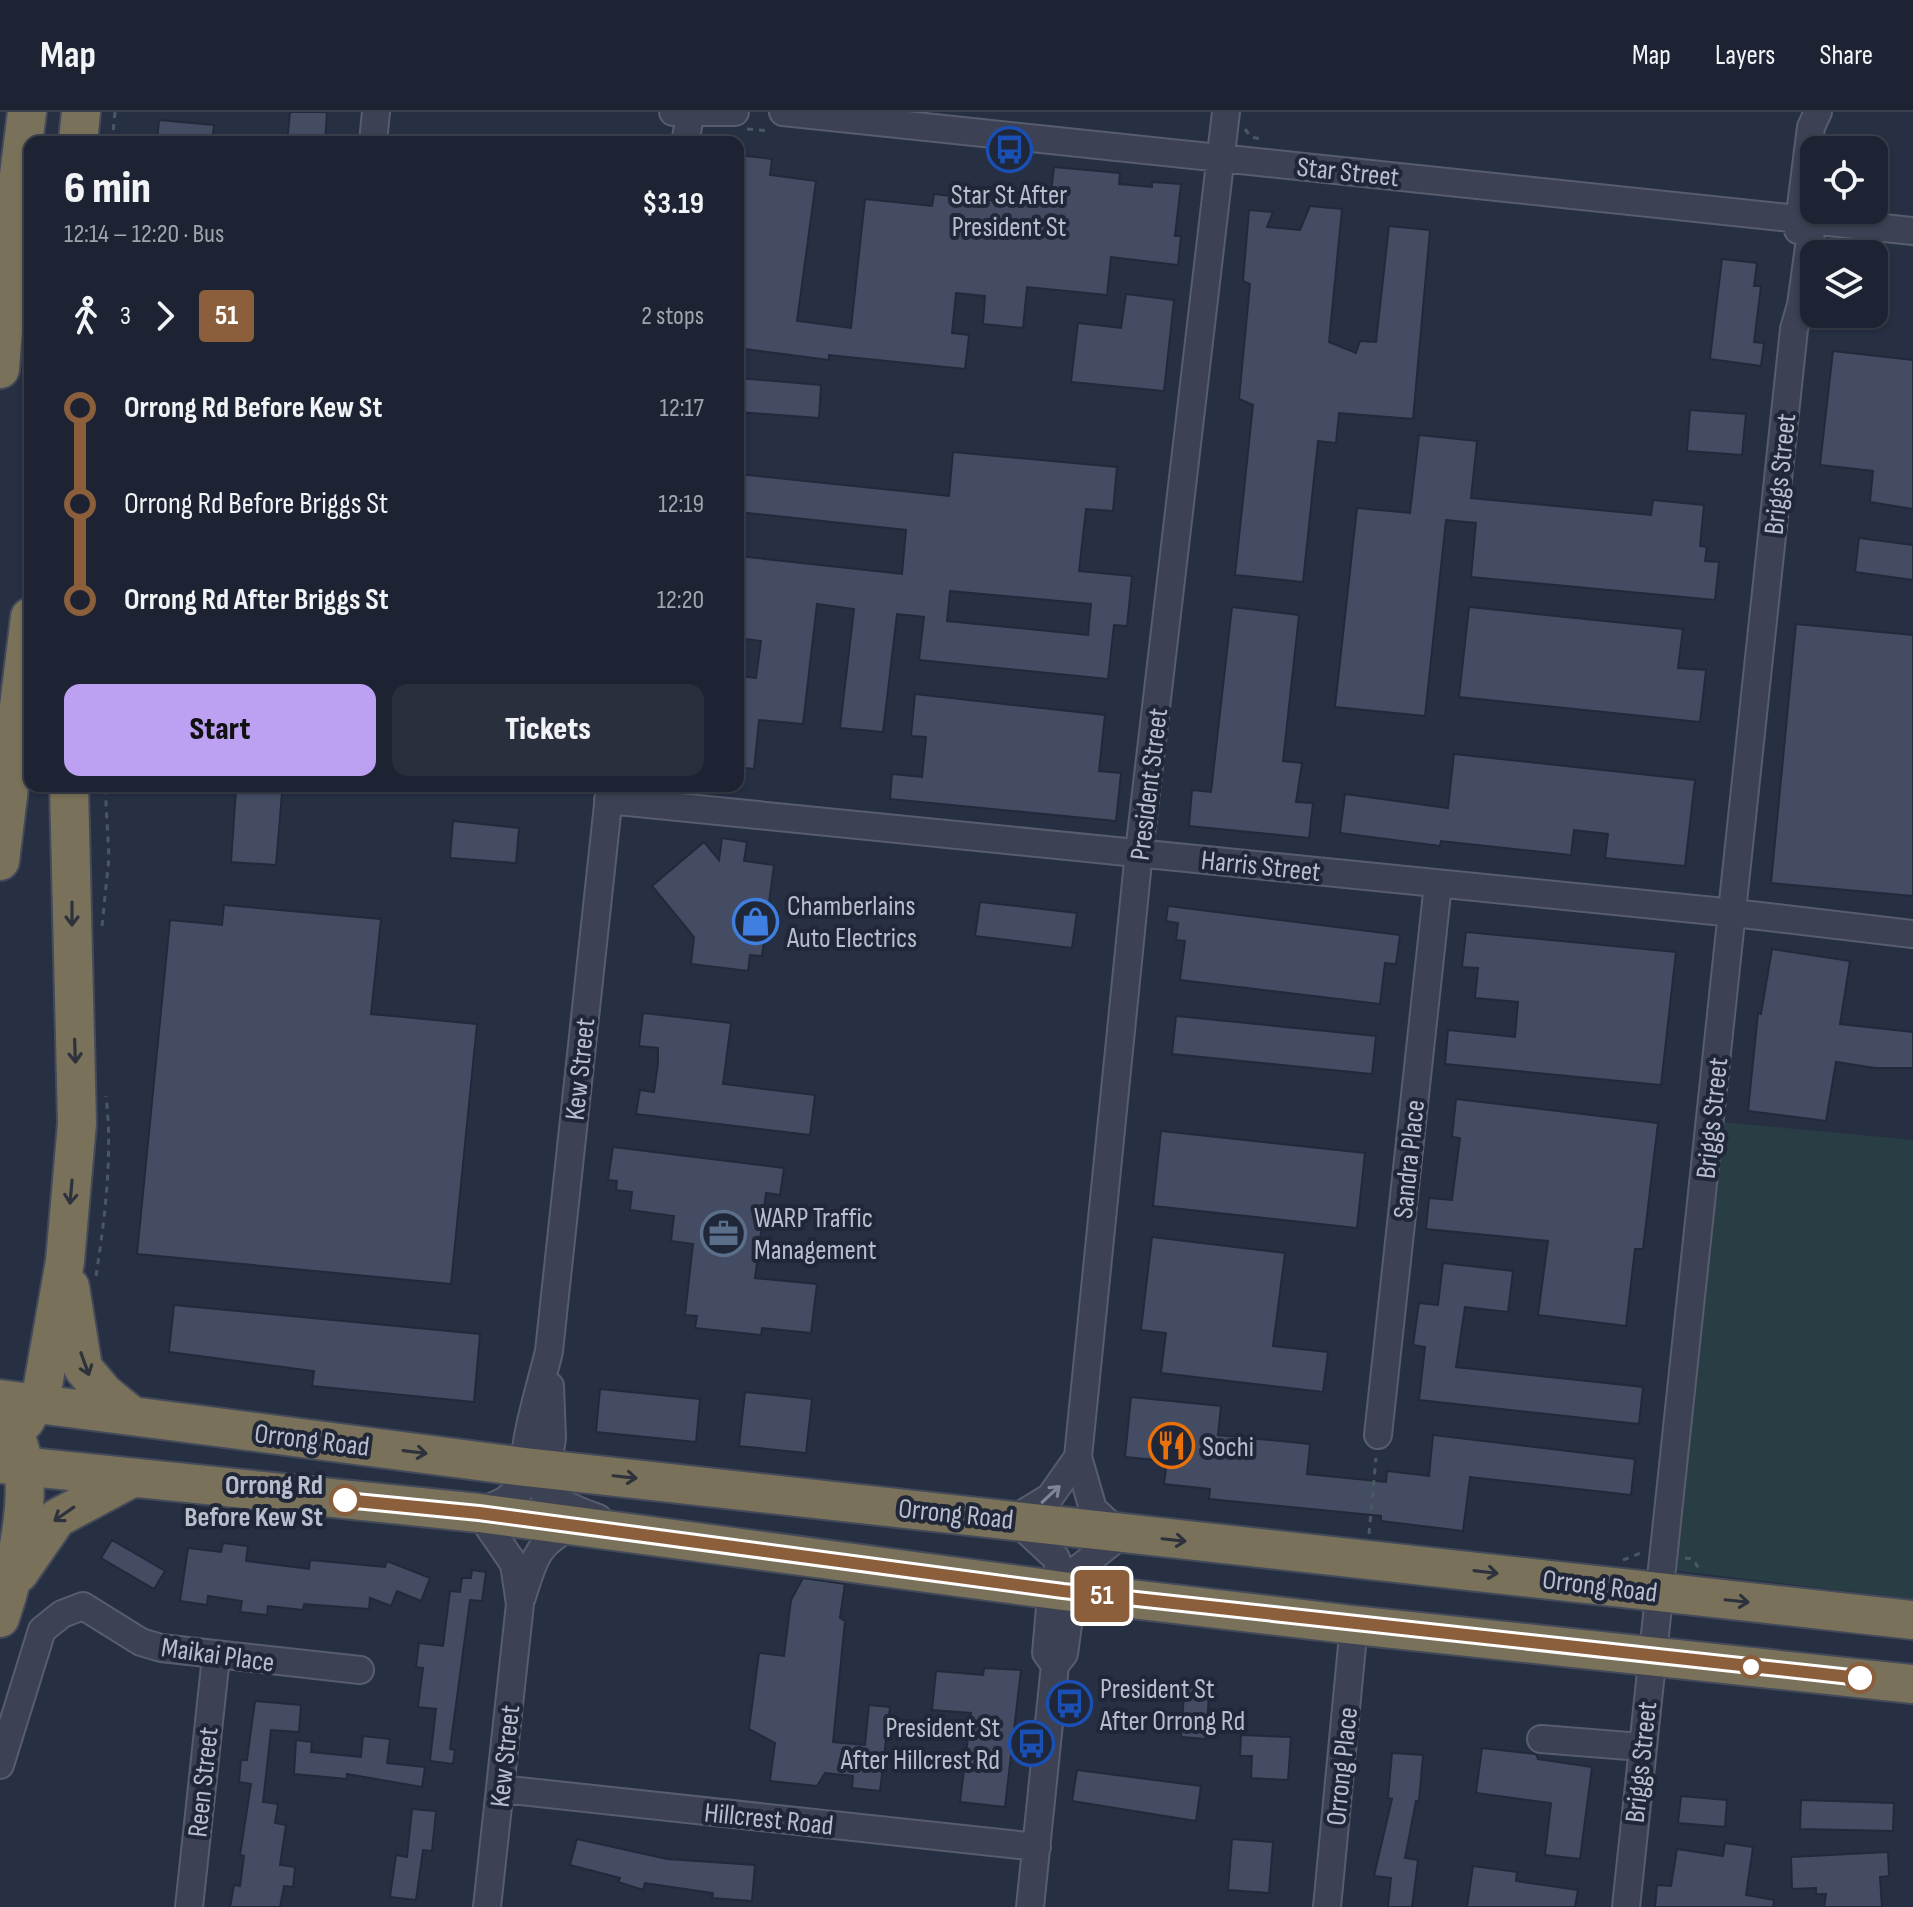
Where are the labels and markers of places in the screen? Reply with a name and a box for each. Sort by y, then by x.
bus stop icon: Star St After President St [985,125,1033,173]
place label: Star St After President St [951,179,1067,244]
place label: Chamberlains Auto Electrics [786,890,917,955]
shop icon: Chamberlains Auto Electrics [732,897,780,945]
place label: WARP Traffic Management [754,1202,876,1267]
office icon: WARP Traffic Management [699,1209,747,1257]
restaurant icon: Sochi [1147,1422,1195,1470]
place label: Sochi [1202,1431,1254,1464]
place label: Orrong Rd Before Kew St [184,1469,323,1534]
marker: Orrong Rd Before Kew St [330,1485,360,1515]
unlabelled marker [1740,1656,1762,1678]
unlabelled marker [1845,1663,1875,1693]
place label: President St After Orrong Rd [1099,1673,1245,1738]
bus stop icon: President St After Orrong Rd [1045,1680,1093,1728]
place label: President St After Hillcrest Rd [840,1712,1000,1777]
bus stop icon: President St After Hillcrest Rd [1007,1719,1055,1767]

